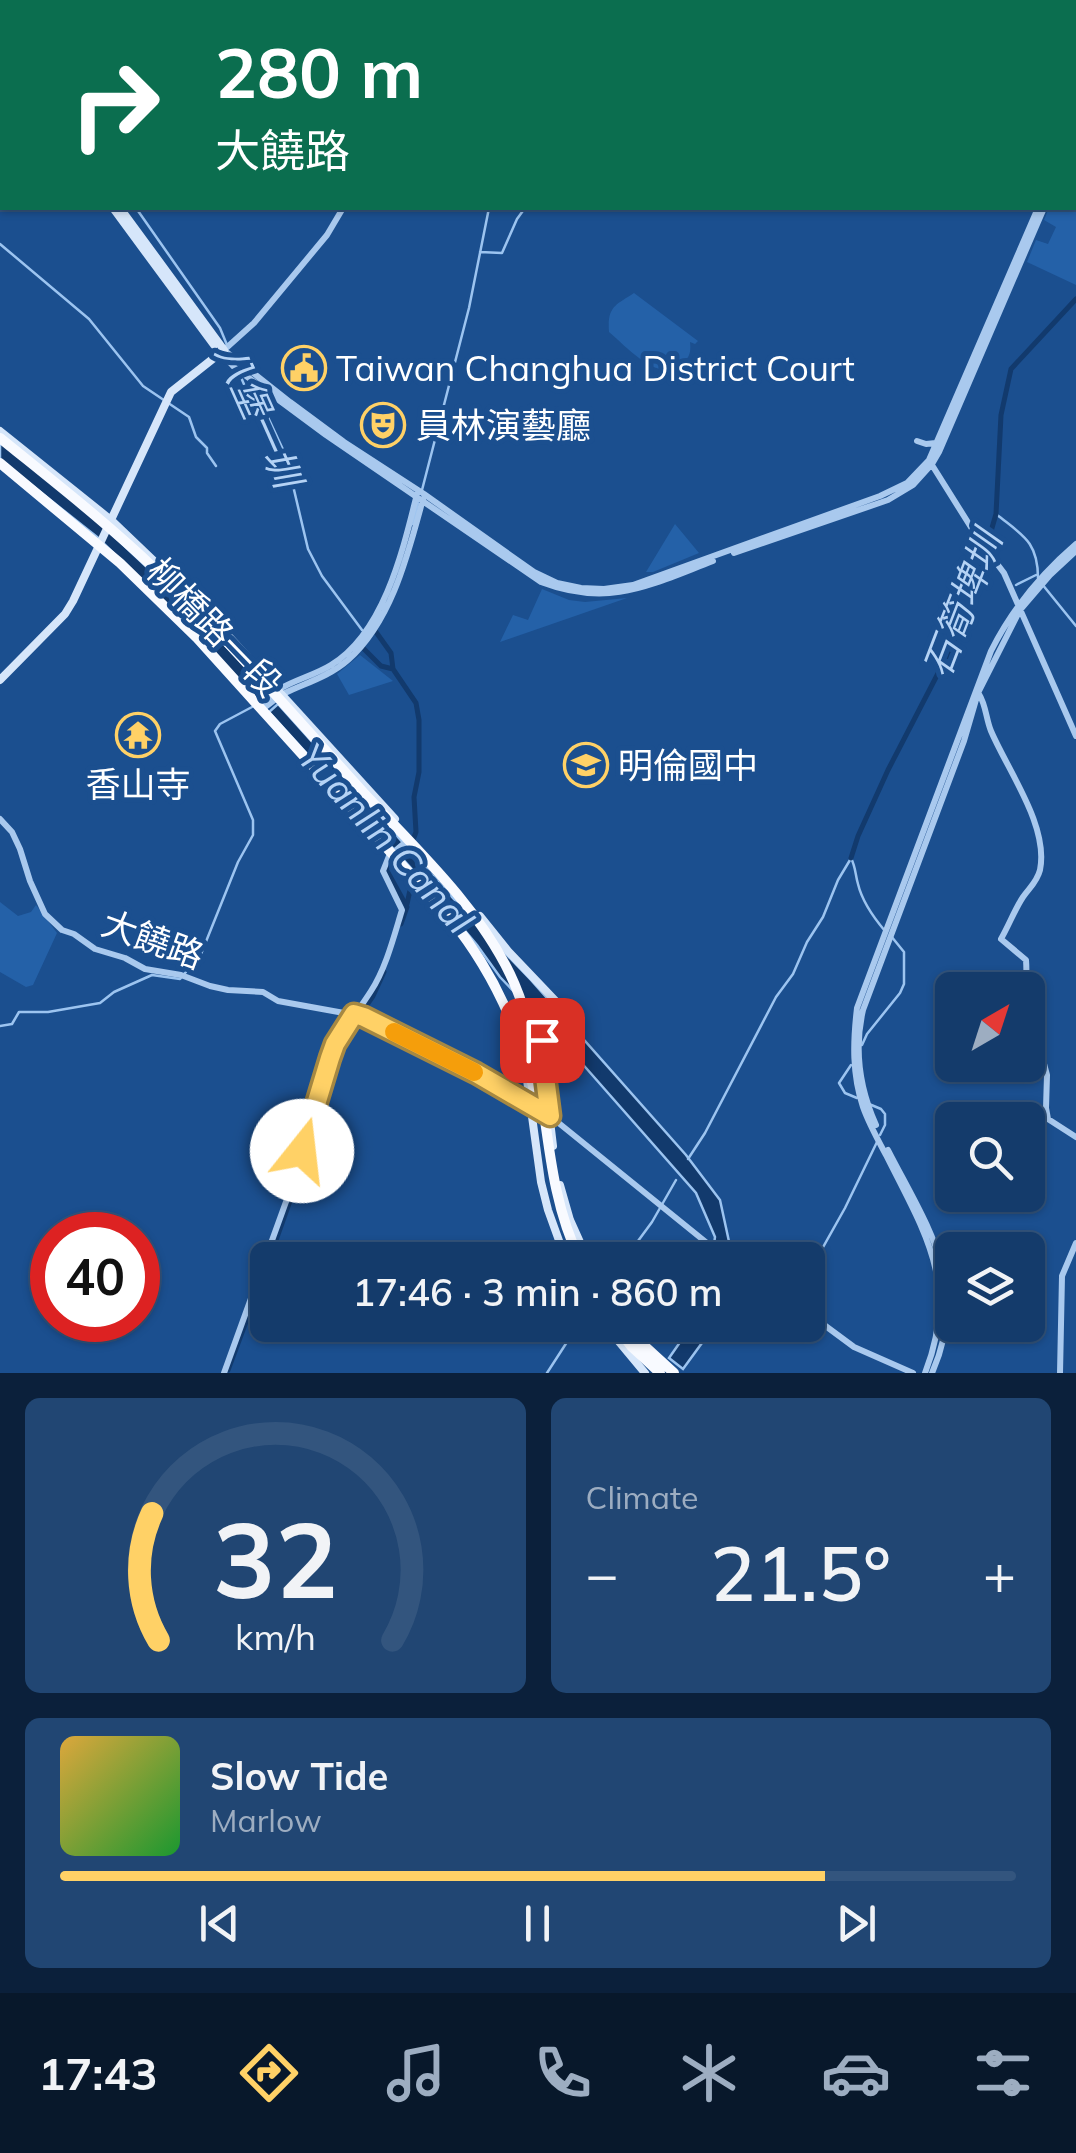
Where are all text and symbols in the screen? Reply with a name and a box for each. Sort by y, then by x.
text: 280 m [215,28,423,116]
icon: right [50,40,180,170]
text: 大饒路 [215,122,350,178]
water label: 八堡一圳 [206,336,314,499]
public building icon: Taiwan Changhua District Court [281,345,327,391]
place label: Taiwan Changhua District Court [336,346,855,390]
theatre icon: 員林演藝廳 [360,402,406,448]
place label: 員林演藝廳 [416,403,591,447]
water label: 石筍埤圳 [912,520,1013,684]
street label: 柳橋路一段 [138,549,292,705]
temple icon: 香山寺 [115,712,161,758]
water label: Yuanlin Canal [288,733,484,943]
school or university icon: 明倫國中 [563,742,609,788]
place label: 明倫國中 [618,743,758,787]
place label: 香山寺 [85,762,191,806]
street label: 大饒路 [96,900,210,978]
north arrow [935,972,1045,1082]
map controls [935,972,1045,1342]
pin [500,998,585,1083]
icon: arrive [515,1013,570,1068]
position arrow [250,1099,354,1203]
button: search [935,1102,1045,1212]
speed limit sign: 40 [30,1212,160,1342]
button: layers [935,1232,1045,1342]
text: 17:46 · 3 min · 860 m [352,1268,723,1316]
text: Climate [586,1477,698,1517]
text: 32 [213,1493,338,1624]
text: 21.5° [710,1526,891,1620]
text: − [586,1539,619,1608]
text: + [983,1539,1016,1608]
text: km/h [235,1614,316,1659]
text: Slow Tide [210,1752,388,1800]
text: Marlow [210,1800,322,1840]
icon: previous [192,1896,247,1951]
icon: pause [510,1896,565,1951]
icon: next [829,1896,884,1951]
icon: directions [234,2038,304,2108]
icon: music [381,2038,451,2108]
icon: phone [528,2038,598,2108]
icon: climate [674,2038,744,2108]
icon: car [821,2038,891,2108]
icon: filters [968,2038,1038,2108]
text: 17:43 [38,2045,158,2101]

